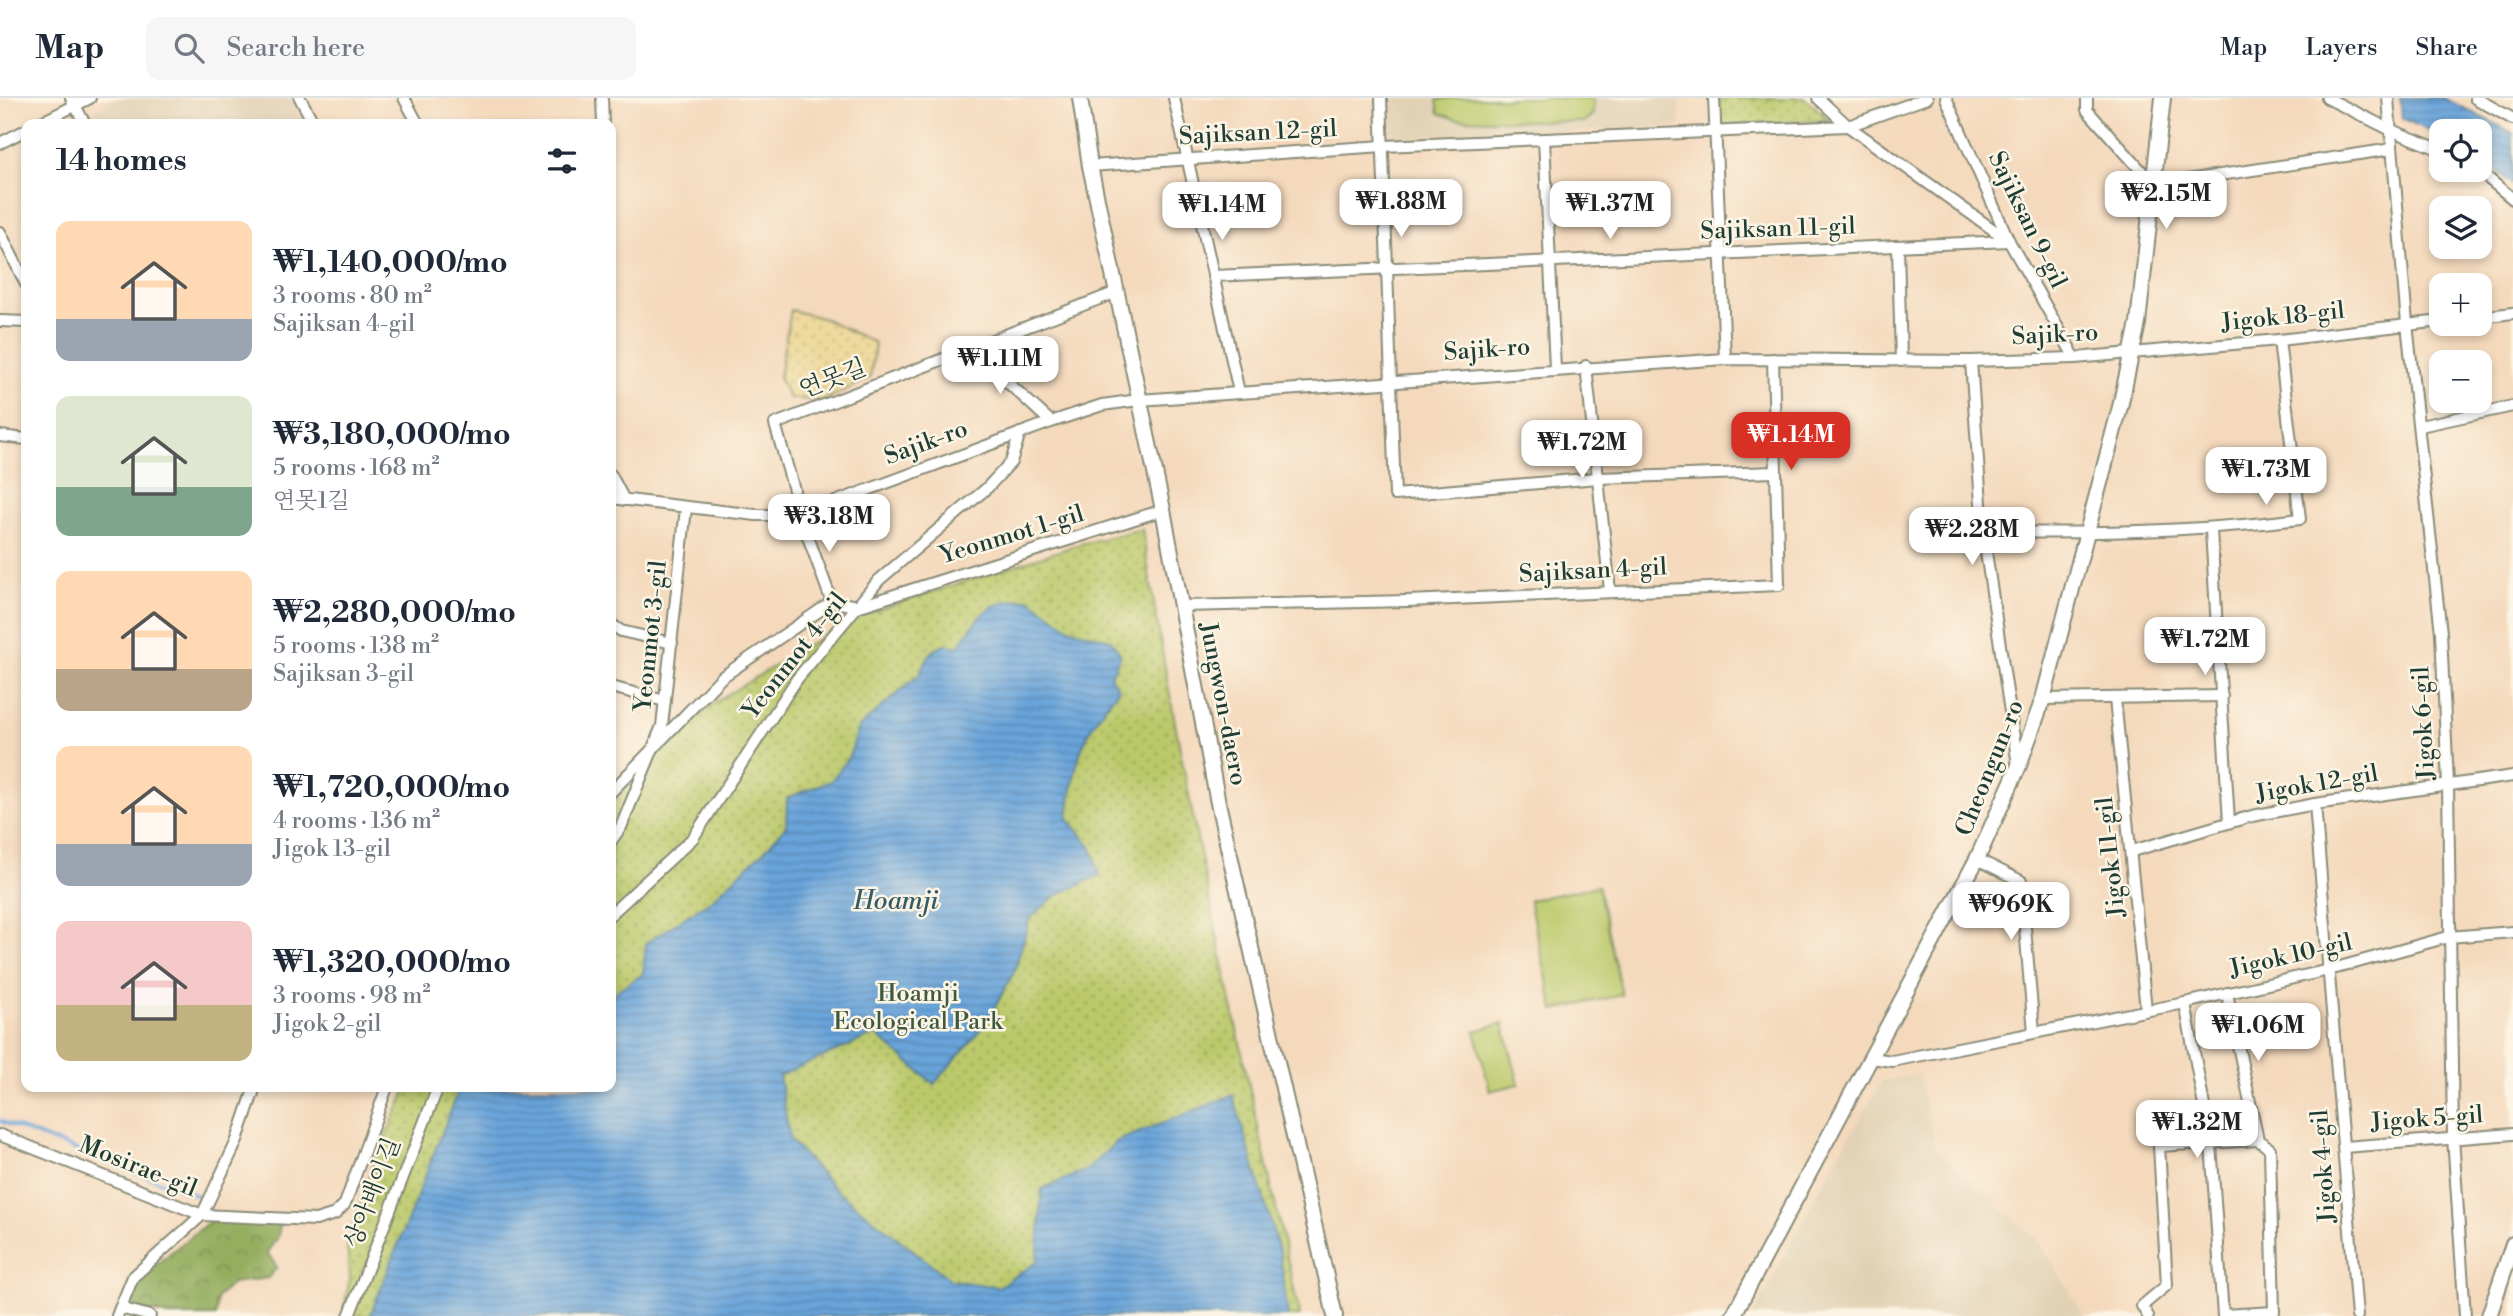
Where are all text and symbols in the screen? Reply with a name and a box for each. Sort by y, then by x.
search box [146,17,636,80]
text: Map [35,28,104,69]
icon: search [170,29,208,67]
text: Search here [226,32,365,64]
text: Map [2220,33,2267,63]
text: Layers [2305,33,2377,63]
text: Share [2415,33,2478,63]
street label: Sajiksan 12-gil [1178,114,1338,152]
map controls [2429,119,2492,413]
button: locate [2429,119,2492,182]
text: 14 homes [56,142,187,180]
icon: filters [543,142,581,180]
street label: Sajiksan 9-gil [1981,147,2073,293]
pin: ₩2.15M [2109,172,2223,231]
pin: ₩1.88M [1344,180,1458,239]
text: ₩2.15M [2121,180,2211,208]
pin: ₩1.37M [1553,181,1667,241]
pin: ₩1.14M [1165,183,1279,242]
text: ₩1.88M [1355,188,1447,216]
text: ₩1.37M [1566,190,1654,218]
text: ₩1.14M [1178,191,1266,219]
button: layers [2429,196,2492,259]
street label: Sajiksan 11-gil [1700,211,1856,247]
text: ₩1,140,000/mo [273,244,508,282]
icon: home [112,249,196,333]
button: + [2429,273,2492,336]
text: 3 rooms · 80 m² [273,282,432,310]
street label: Jigok 18-gil [2219,296,2346,338]
text: Sajiksan 4-gil [273,310,415,338]
street label: Sajik-ro [2011,318,2099,352]
street label: Sajik-ro [1443,332,1531,368]
pin: ₩1.11M [943,336,1057,396]
text: ₩1.11M [958,345,1042,373]
button: − [2429,350,2492,413]
street label: 연못길 [795,353,871,405]
pin: ₩1.14M [1734,412,1848,472]
street label: Sajik-ro [880,414,972,472]
text: ₩3,180,000/mo [273,416,511,454]
pin: ₩1.72M [1525,420,1639,480]
text: ₩1.14M [1747,421,1835,449]
icon: home [112,424,196,508]
text: ₩1.72M [1537,429,1627,457]
pin: ₩1.73M [2209,448,2323,507]
text: 5 rooms · 168 m² [273,454,440,482]
text: ₩1.73M [2222,456,2310,484]
text: 연못1길 [273,487,350,515]
pin: ₩3.18M [772,494,886,554]
street label: Yeonmot 1-gil [934,499,1088,572]
text: ₩3.18M [784,503,874,531]
pin: ₩2.28M [1915,508,2029,567]
text: ₩2.28M [1925,516,2019,544]
street label: Sajiksan 4-gil [1518,552,1668,590]
street label: Yeonmot 3-gil [628,559,674,715]
street label: Yeonmot 4-gil [735,587,854,727]
text: ₩2,280,000/mo [273,594,516,632]
icon: home [112,599,196,683]
pin: ₩1.72M [2148,618,2262,677]
street label: Jungwon-daero [1192,619,1254,788]
text: ₩1.72M [2160,626,2250,654]
text: 5 rooms · 138 m² [273,632,439,660]
text: Sajiksan 3-gil [273,660,414,688]
street label: Jigok 6-gil [2406,665,2442,782]
street label: Cheongun-ro [1949,696,2031,840]
street label: Jigok 12-gil [2252,758,2381,810]
text: ₩1,720,000/mo [273,769,510,807]
icon: home [112,774,196,858]
street label: Jigok 11-gil [2090,795,2132,920]
text: 4 rooms · 136 m² [273,807,440,835]
text: Jigok 13-gil [273,835,391,863]
pin: ₩969K [1962,882,2060,942]
water label: Hoamji [852,885,940,917]
text: ₩969K [1968,891,2054,919]
street label: Jigok 10-gil [2226,927,2355,985]
text: ₩1,320,000/mo [273,944,511,982]
icon: home [112,949,196,1033]
park label: Hoamji Ecological Park [833,979,1004,1037]
text: 3 rooms · 98 m² [273,982,430,1010]
pin: ₩1.06M [2201,1004,2315,1063]
text: Jigok 2-gil [273,1010,381,1038]
text: ₩1.06M [2211,1012,2305,1040]
pin: ₩1.32M [2140,1100,2254,1160]
street label: Jigok 5-gil [2369,1100,2484,1138]
street label: Jigok 4-gil [2305,1108,2343,1225]
text: ₩1.32M [2152,1109,2242,1137]
street label: Mosirae-gil [75,1130,201,1204]
street label: 상아배이길 [338,1134,408,1252]

